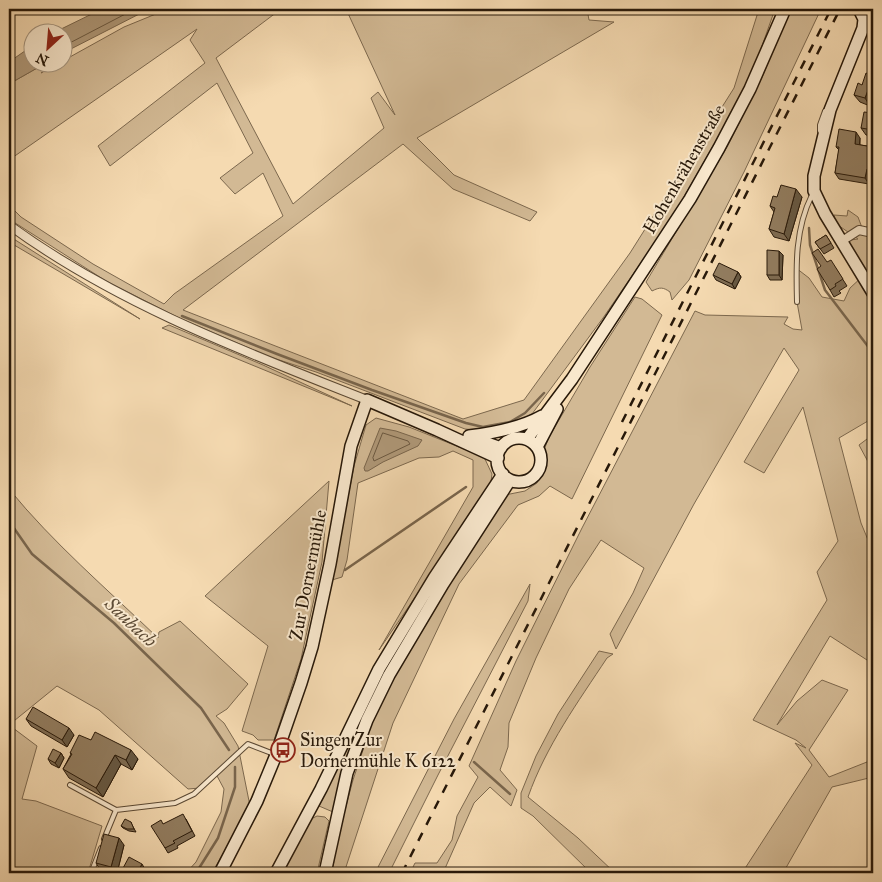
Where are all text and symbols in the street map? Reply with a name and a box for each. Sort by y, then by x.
north arrow [22,22,72,72]
text: N [33,49,52,69]
street label: Hohenkrähenstraße [638,100,730,238]
street label: Zur Dornermühle [285,508,331,642]
water label: Saubach [99,591,162,652]
place label: Singen Zur Dornermühle K 6122 [300,729,456,772]
bus stop icon: Singen Zur Dornermühle K 6122 [270,737,296,763]

